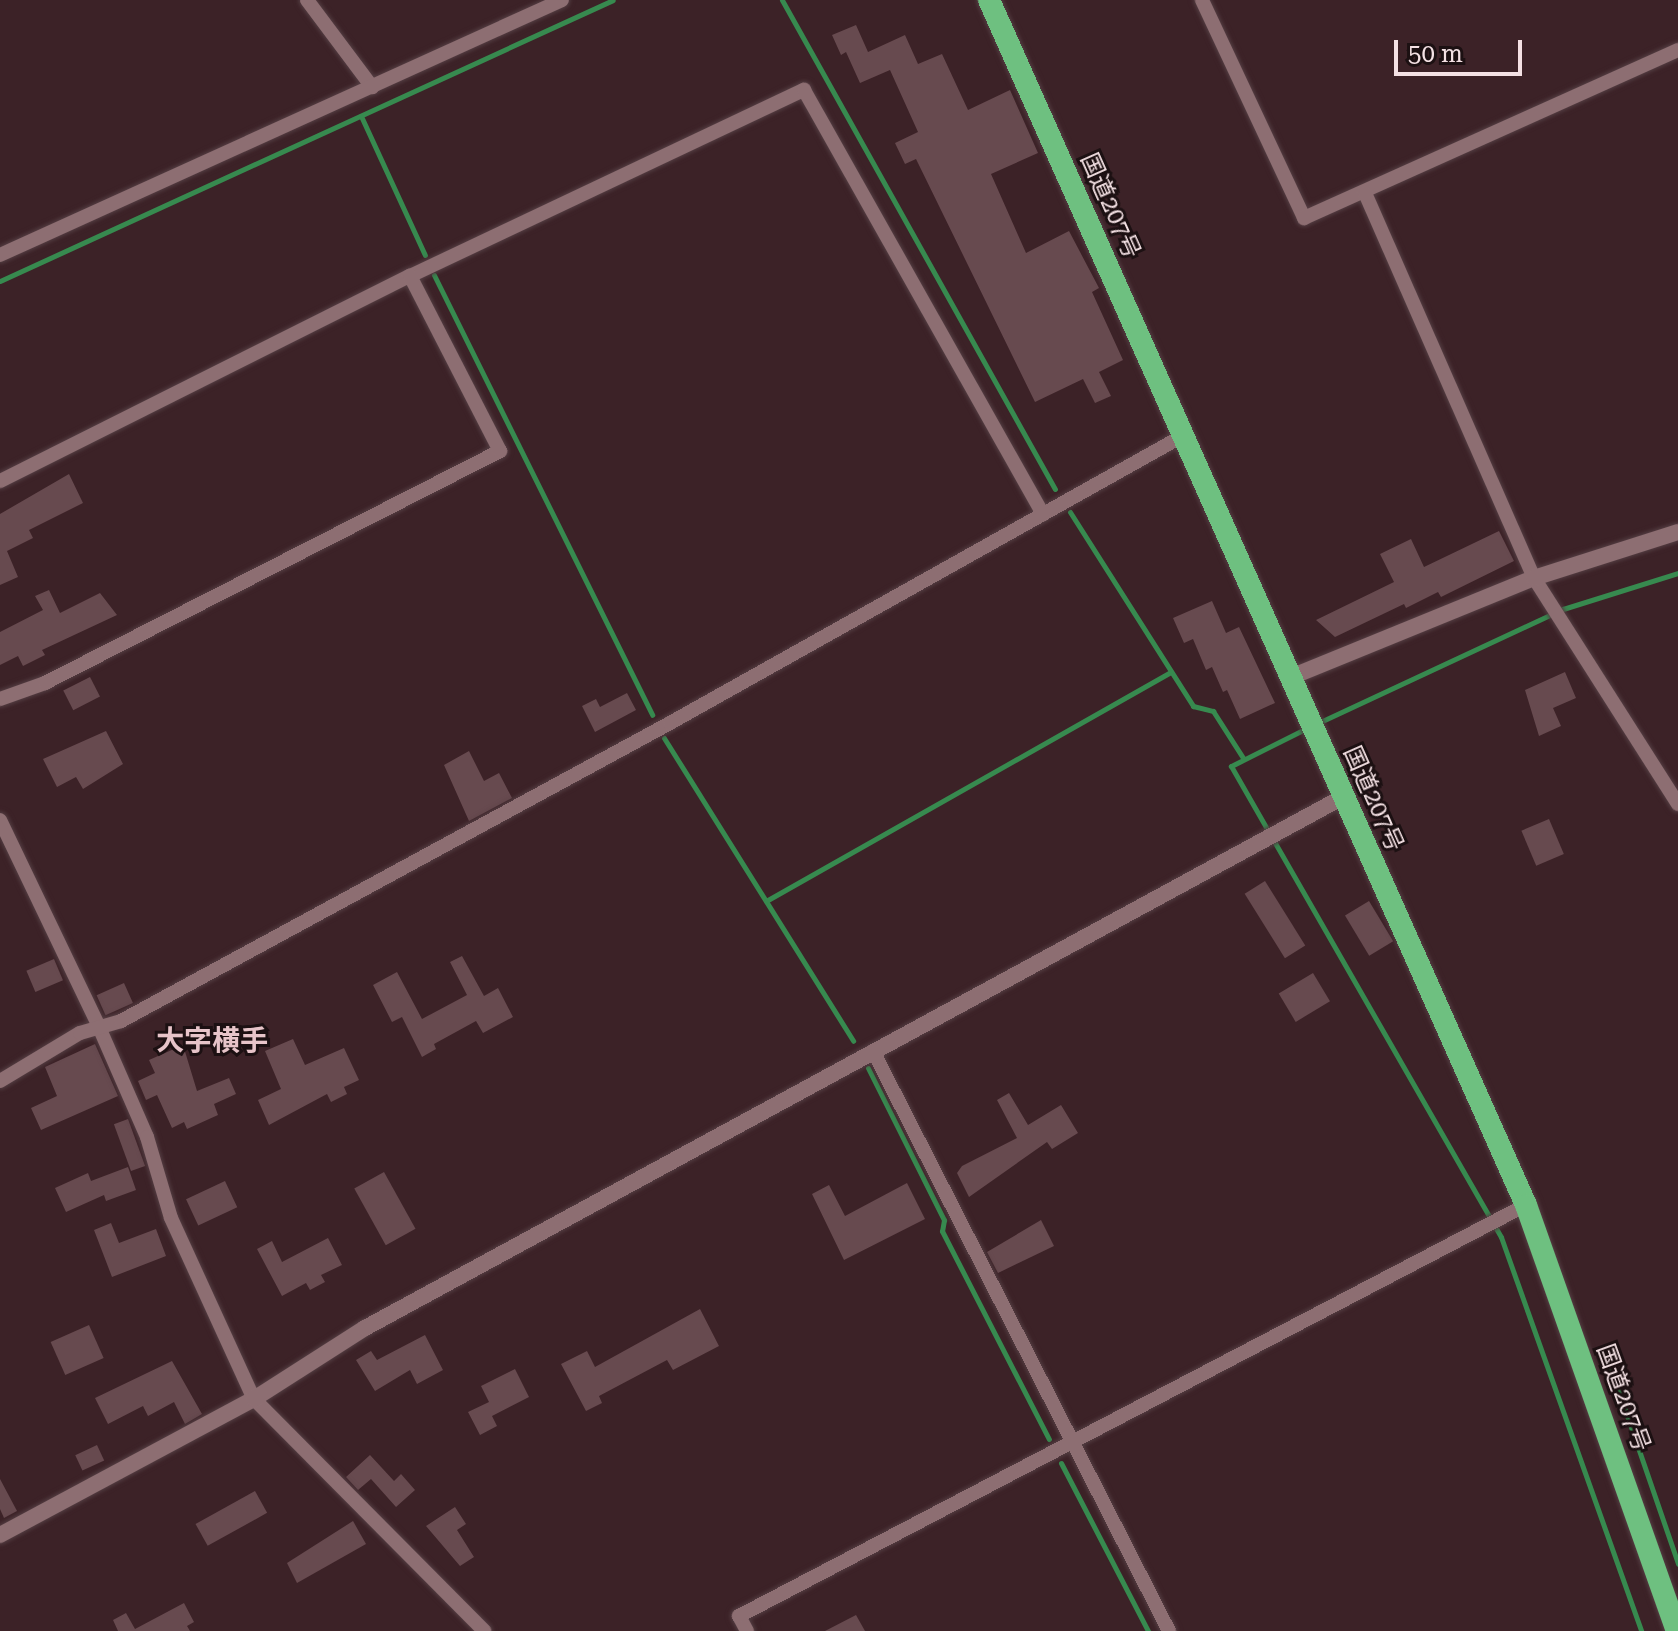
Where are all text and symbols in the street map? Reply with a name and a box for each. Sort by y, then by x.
scale bar [1398,24,1526,74]
text: 50 m [1408,40,1463,68]
street label: 国道207号 [1074,149,1146,263]
street label: 国道207号 [1337,742,1409,856]
district label: 大字横手 [156,1024,268,1058]
street label: 国道207号 [1590,1340,1656,1456]

